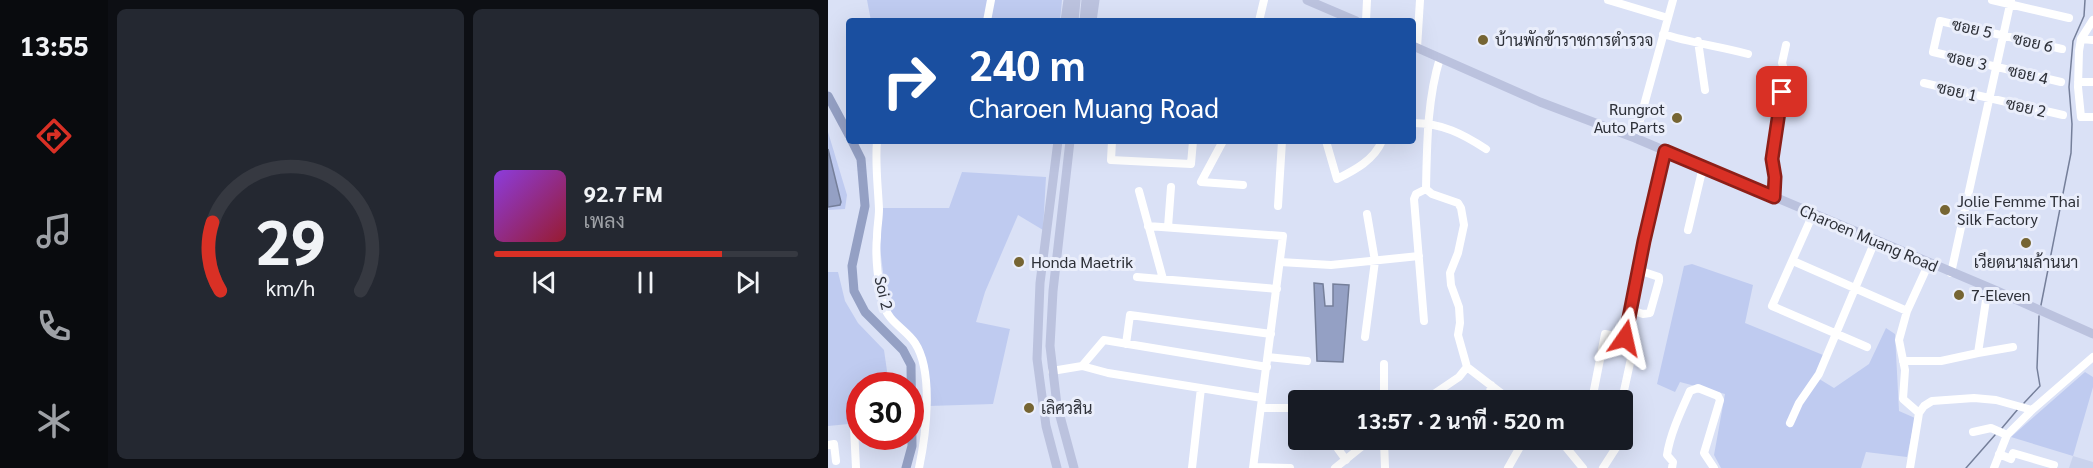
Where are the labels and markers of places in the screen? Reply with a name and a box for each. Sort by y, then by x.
place label: บ้านพักข้าราชการตำรวจ [1495,29,1654,50]
marker: บ้านพักข้าราชการตำรวจ [1476,33,1490,47]
pin [1756,66,1807,117]
place label: Rungrot Auto Parts [1594,98,1665,137]
marker: Rungrot Auto Parts [1670,111,1684,125]
place label: Jolie Femme Thai Silk Factory [1957,190,2080,229]
marker: Jolie Femme Thai Silk Factory [1938,203,1952,217]
marker: เวียดนามล้านนา [2019,236,2033,250]
place label: Honda Maetrik [1031,251,1133,272]
place label: เวียดนามล้านนา [1974,251,2078,272]
marker: Honda Maetrik [1012,255,1026,269]
place label: 7-Eleven [1971,284,2030,305]
marker: 7-Eleven [1952,288,1966,302]
place label: เลิศวสิน [1041,397,1093,418]
marker: เลิศวสิน [1022,401,1036,415]

